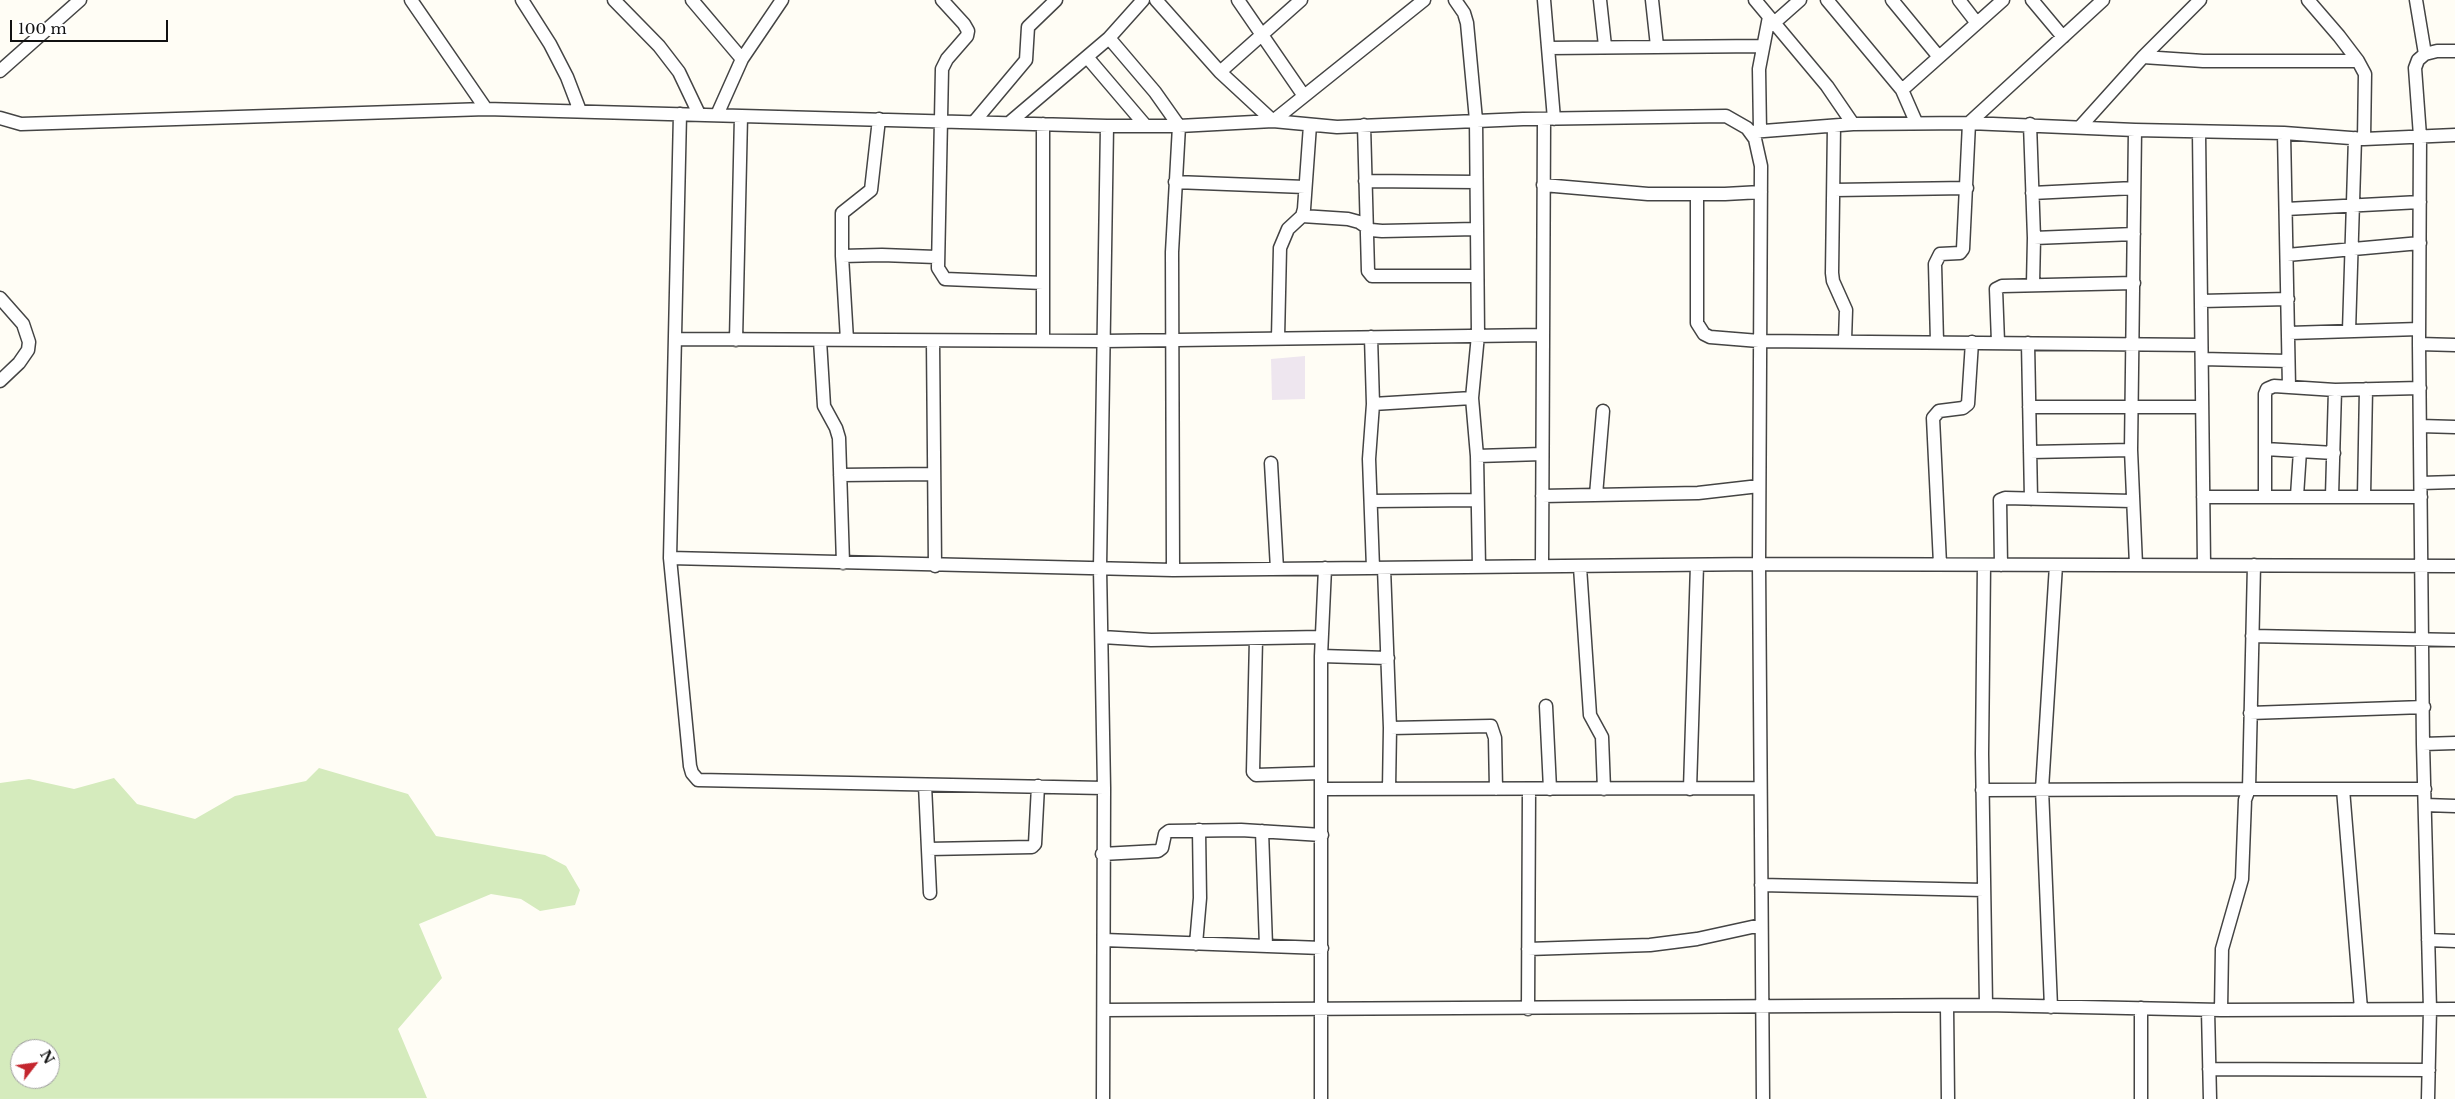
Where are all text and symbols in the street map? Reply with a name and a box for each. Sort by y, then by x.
scale bar [12,10,170,42]
text: 100 m [18,19,67,38]
north arrow [10,1039,60,1089]
text: N [36,1047,58,1067]

